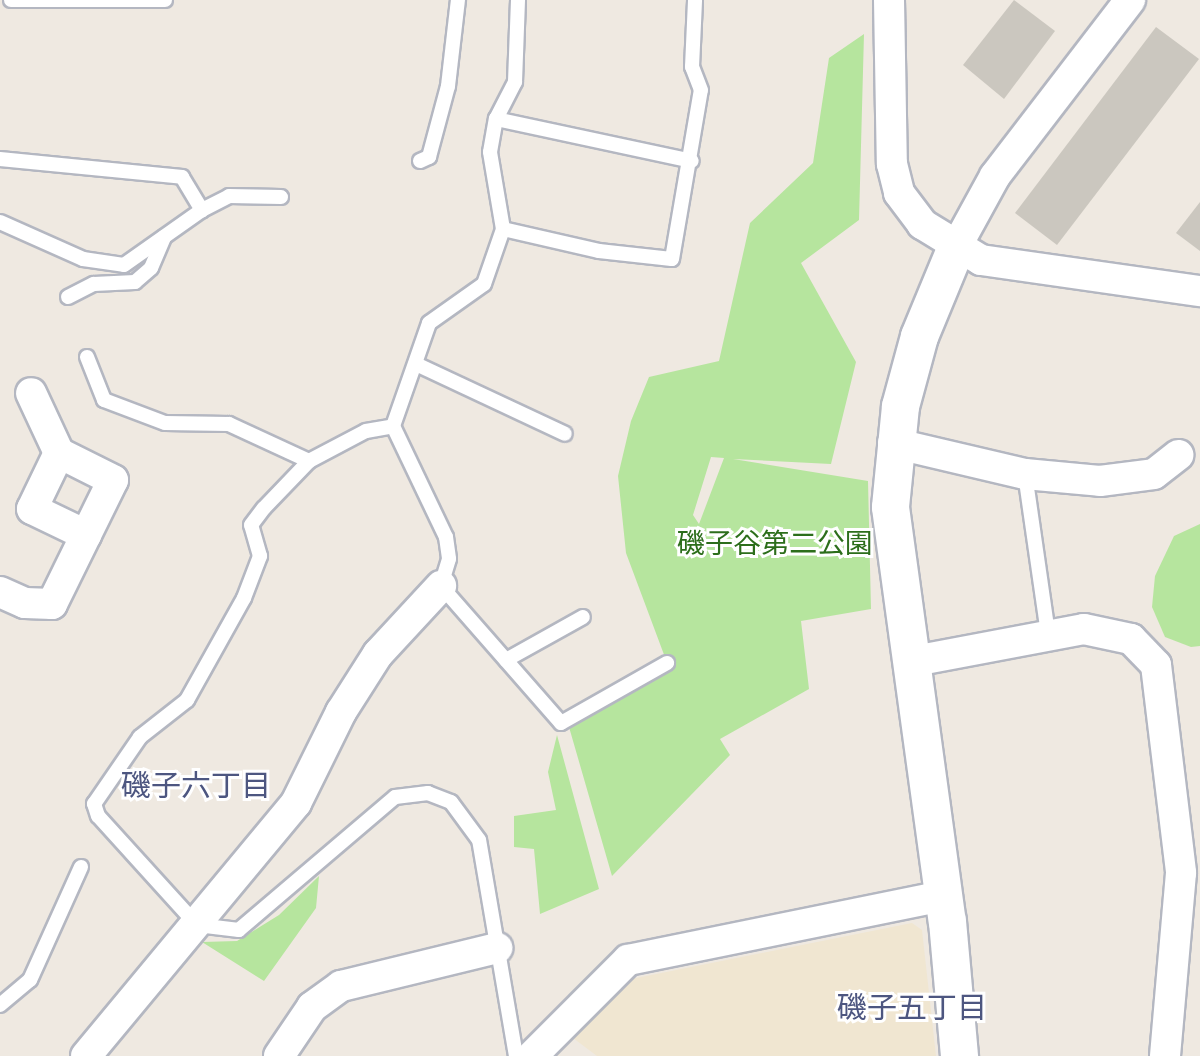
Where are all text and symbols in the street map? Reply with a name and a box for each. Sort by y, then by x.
park label: 磯子谷第二公園 [677,528,873,562]
district label: 磯子六丁目 [121,769,271,805]
district label: 磯子五丁目 [837,991,987,1027]

